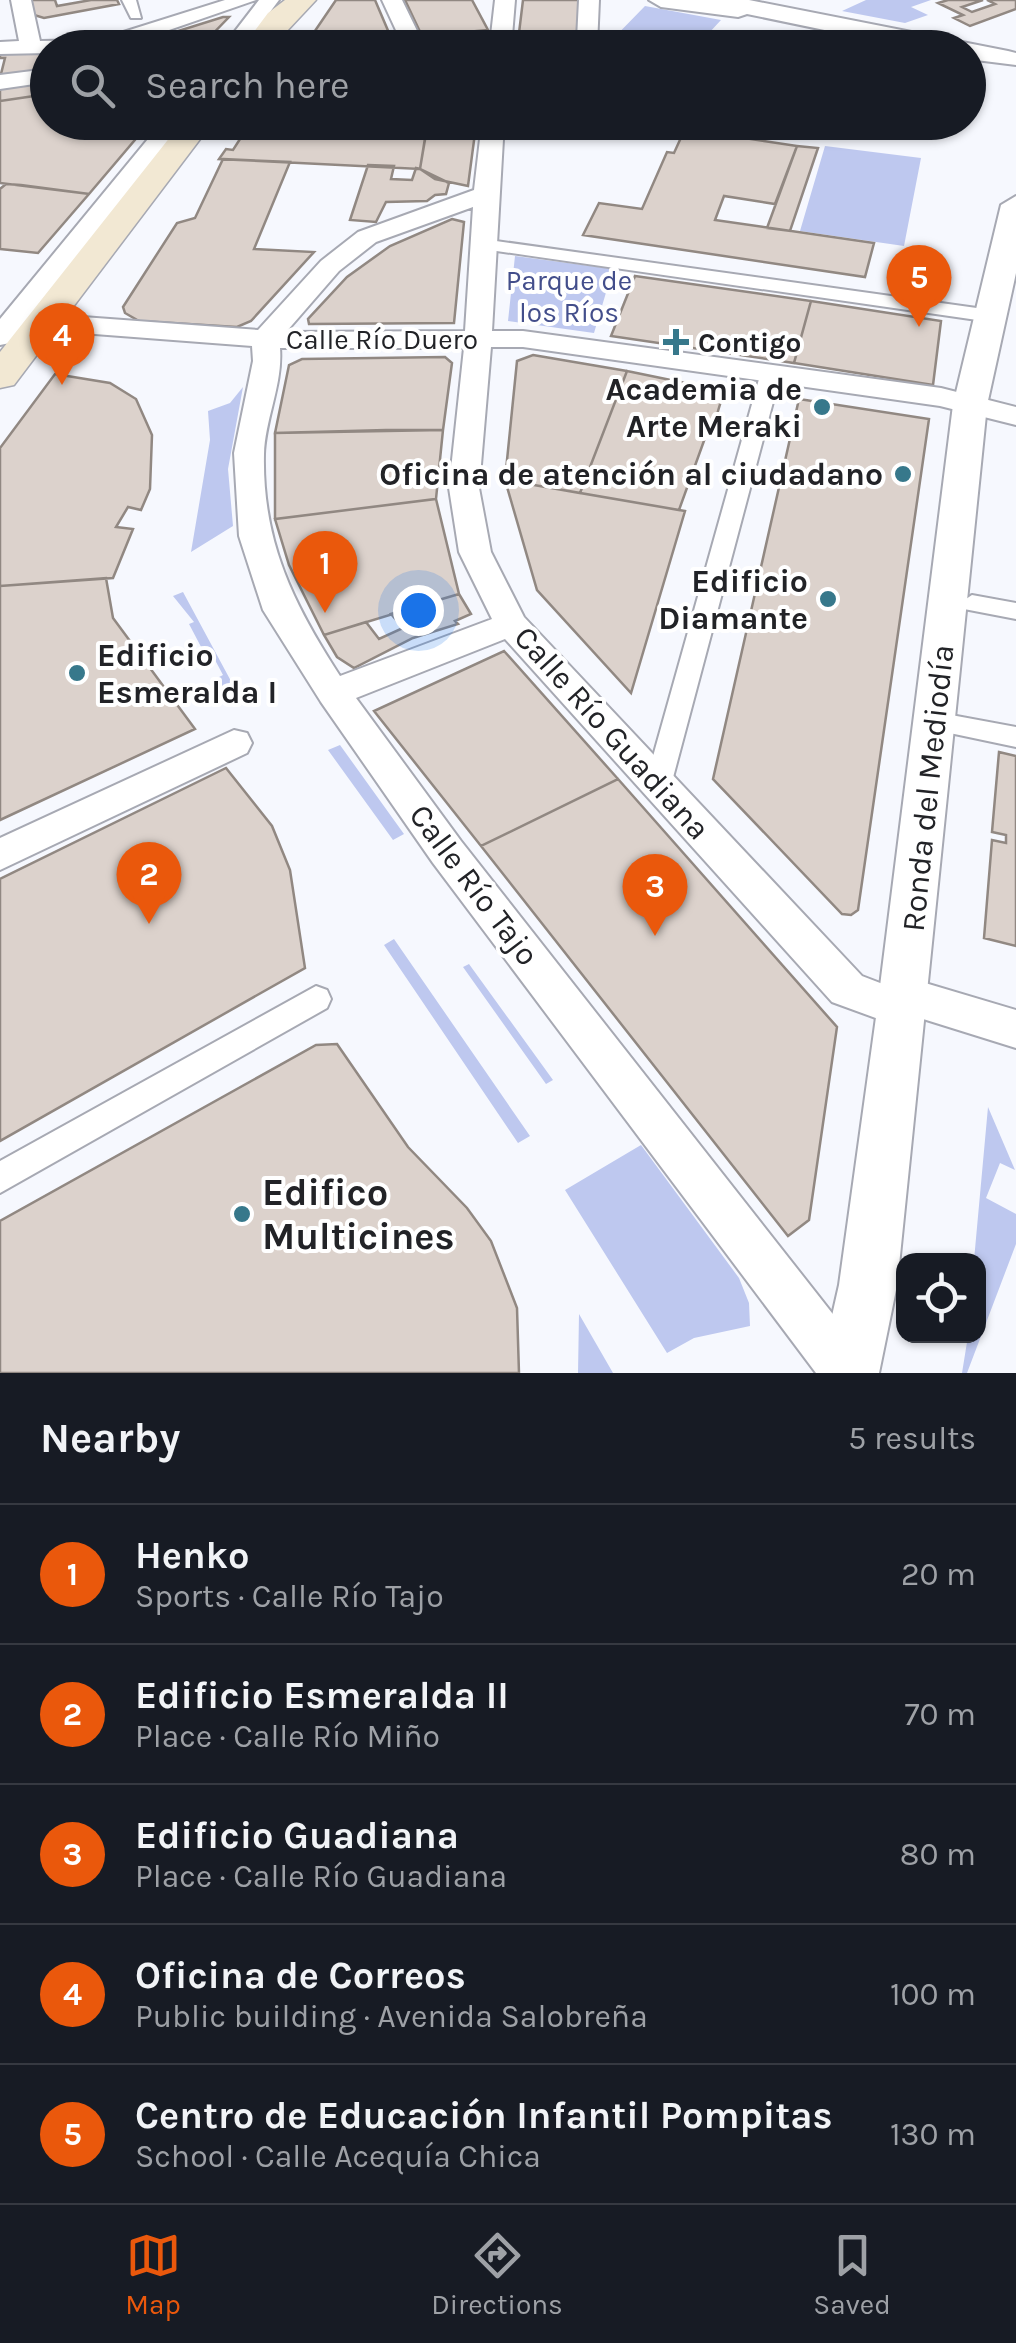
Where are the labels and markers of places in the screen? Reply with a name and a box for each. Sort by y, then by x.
pin: 5 [886,245,952,327]
pin: 4 [30,302,94,385]
place label: Contigo [698,326,801,359]
marker: Contigo [663,329,689,355]
place label: Academia de Arte Meraki [605,371,802,445]
marker: Academia de Arte Meraki [811,396,833,418]
place label: Oficina de atención al ciudadano [379,456,883,493]
marker: Oficina de atención al ciudadano [892,463,914,485]
pin: 1 [292,530,358,613]
place label: Edificio Diamante [658,563,808,637]
marker: Edificio Diamante [817,588,839,610]
place label: Edificio Esmeralda I [97,637,277,711]
marker: Edificio Esmeralda I [66,662,88,684]
pin: 2 [116,842,182,924]
pin: 3 [622,854,688,936]
place label: Edifico Multicines [262,1170,455,1259]
marker: Edifico Multicines [231,1203,253,1225]

